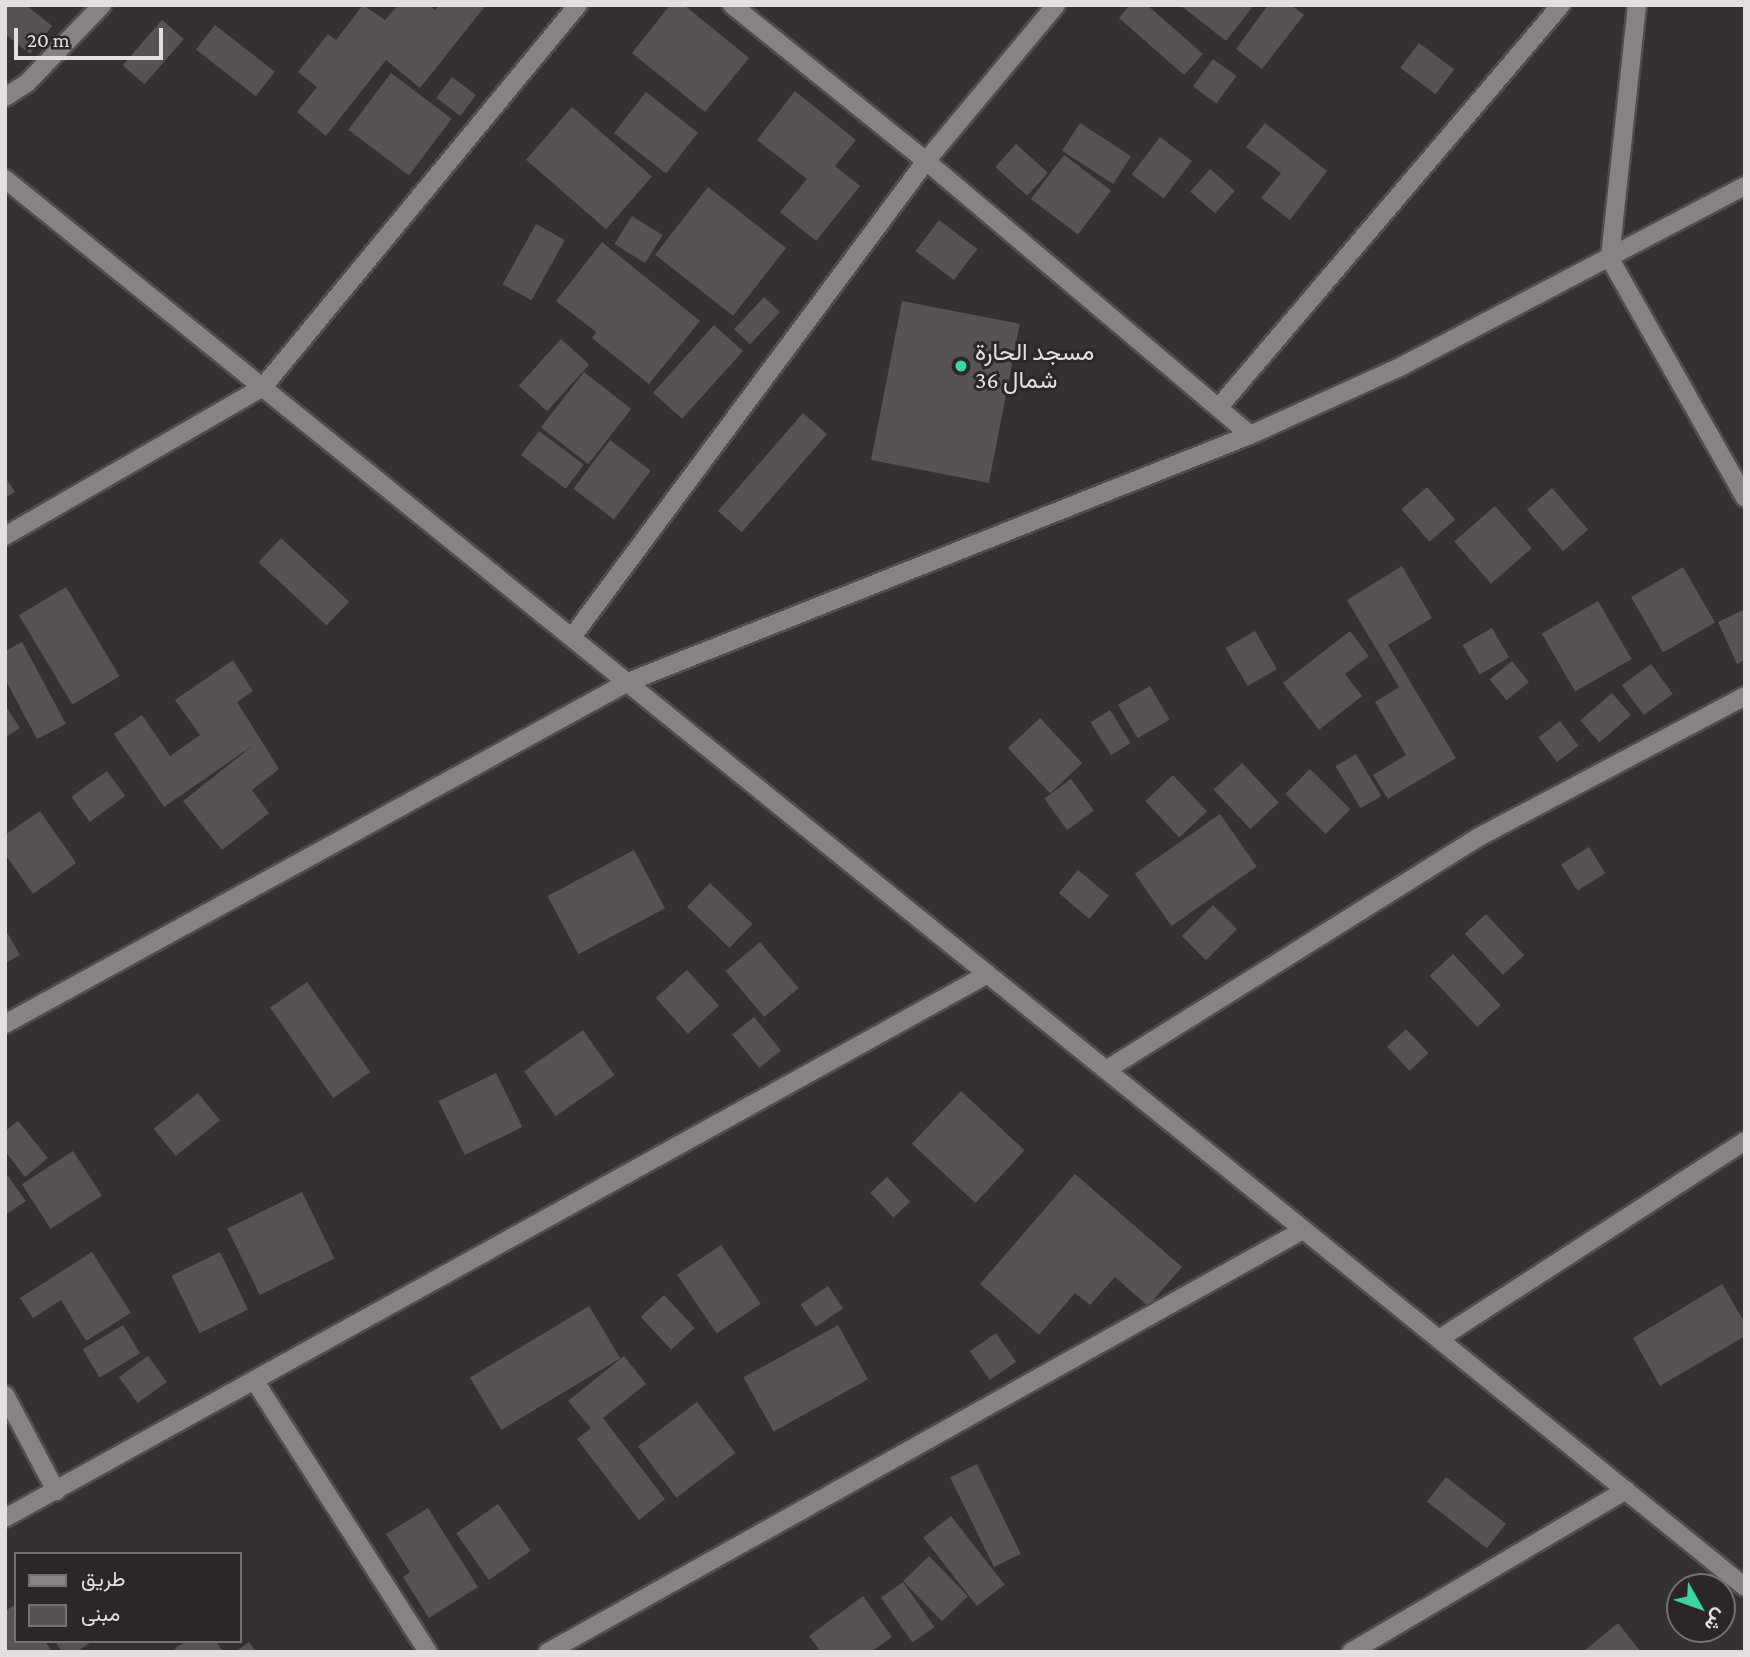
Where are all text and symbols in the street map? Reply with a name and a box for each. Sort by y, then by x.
scale bar [18,14,166,58]
text: 20 m [27,28,70,52]
place label: مسجد الحارة 36 شمال [975,338,1094,394]
marker: مسجد الحارة 36 شمال [953,358,969,374]
legend [14,1552,242,1643]
text: طريق [81,1567,126,1591]
north arrow [1666,1573,1736,1643]
text: مبنى [81,1602,120,1626]
text: ش [1701,1605,1731,1636]

